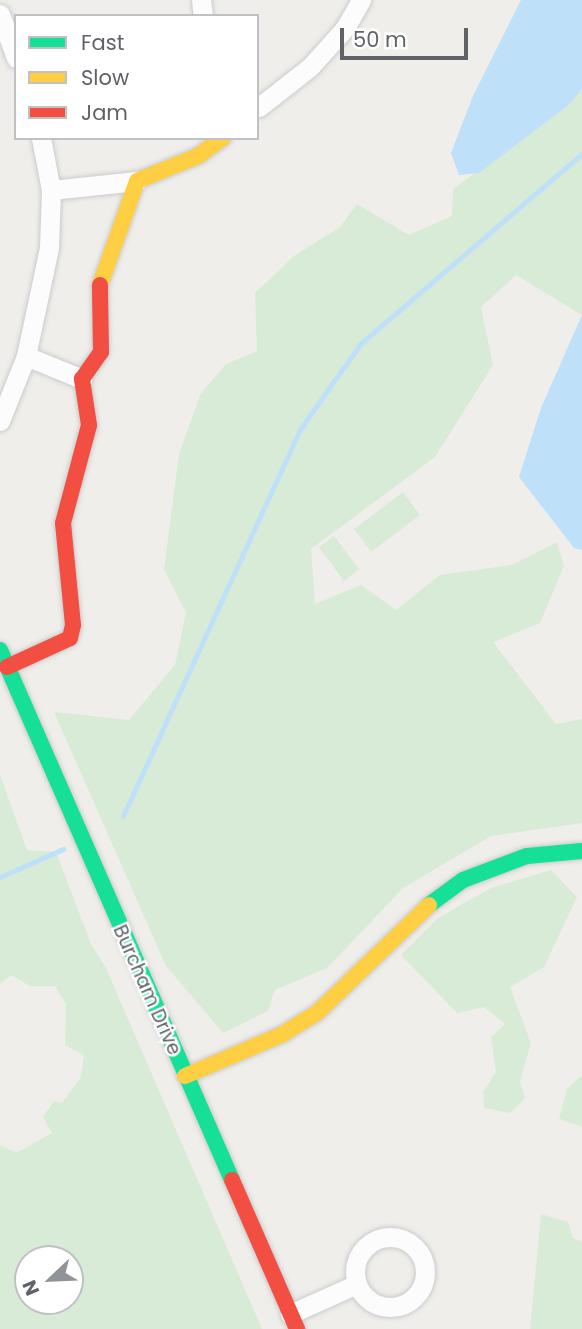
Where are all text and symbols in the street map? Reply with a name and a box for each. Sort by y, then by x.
legend [14,14,259,140]
scale bar [344,14,472,58]
text: 50 m [353,25,407,54]
text: Fast [81,28,124,57]
text: Slow [81,63,129,92]
text: Jam [81,98,128,127]
street label: Burcham Drive [108,922,186,1058]
north arrow [14,1245,84,1315]
text: N [16,1276,46,1299]

